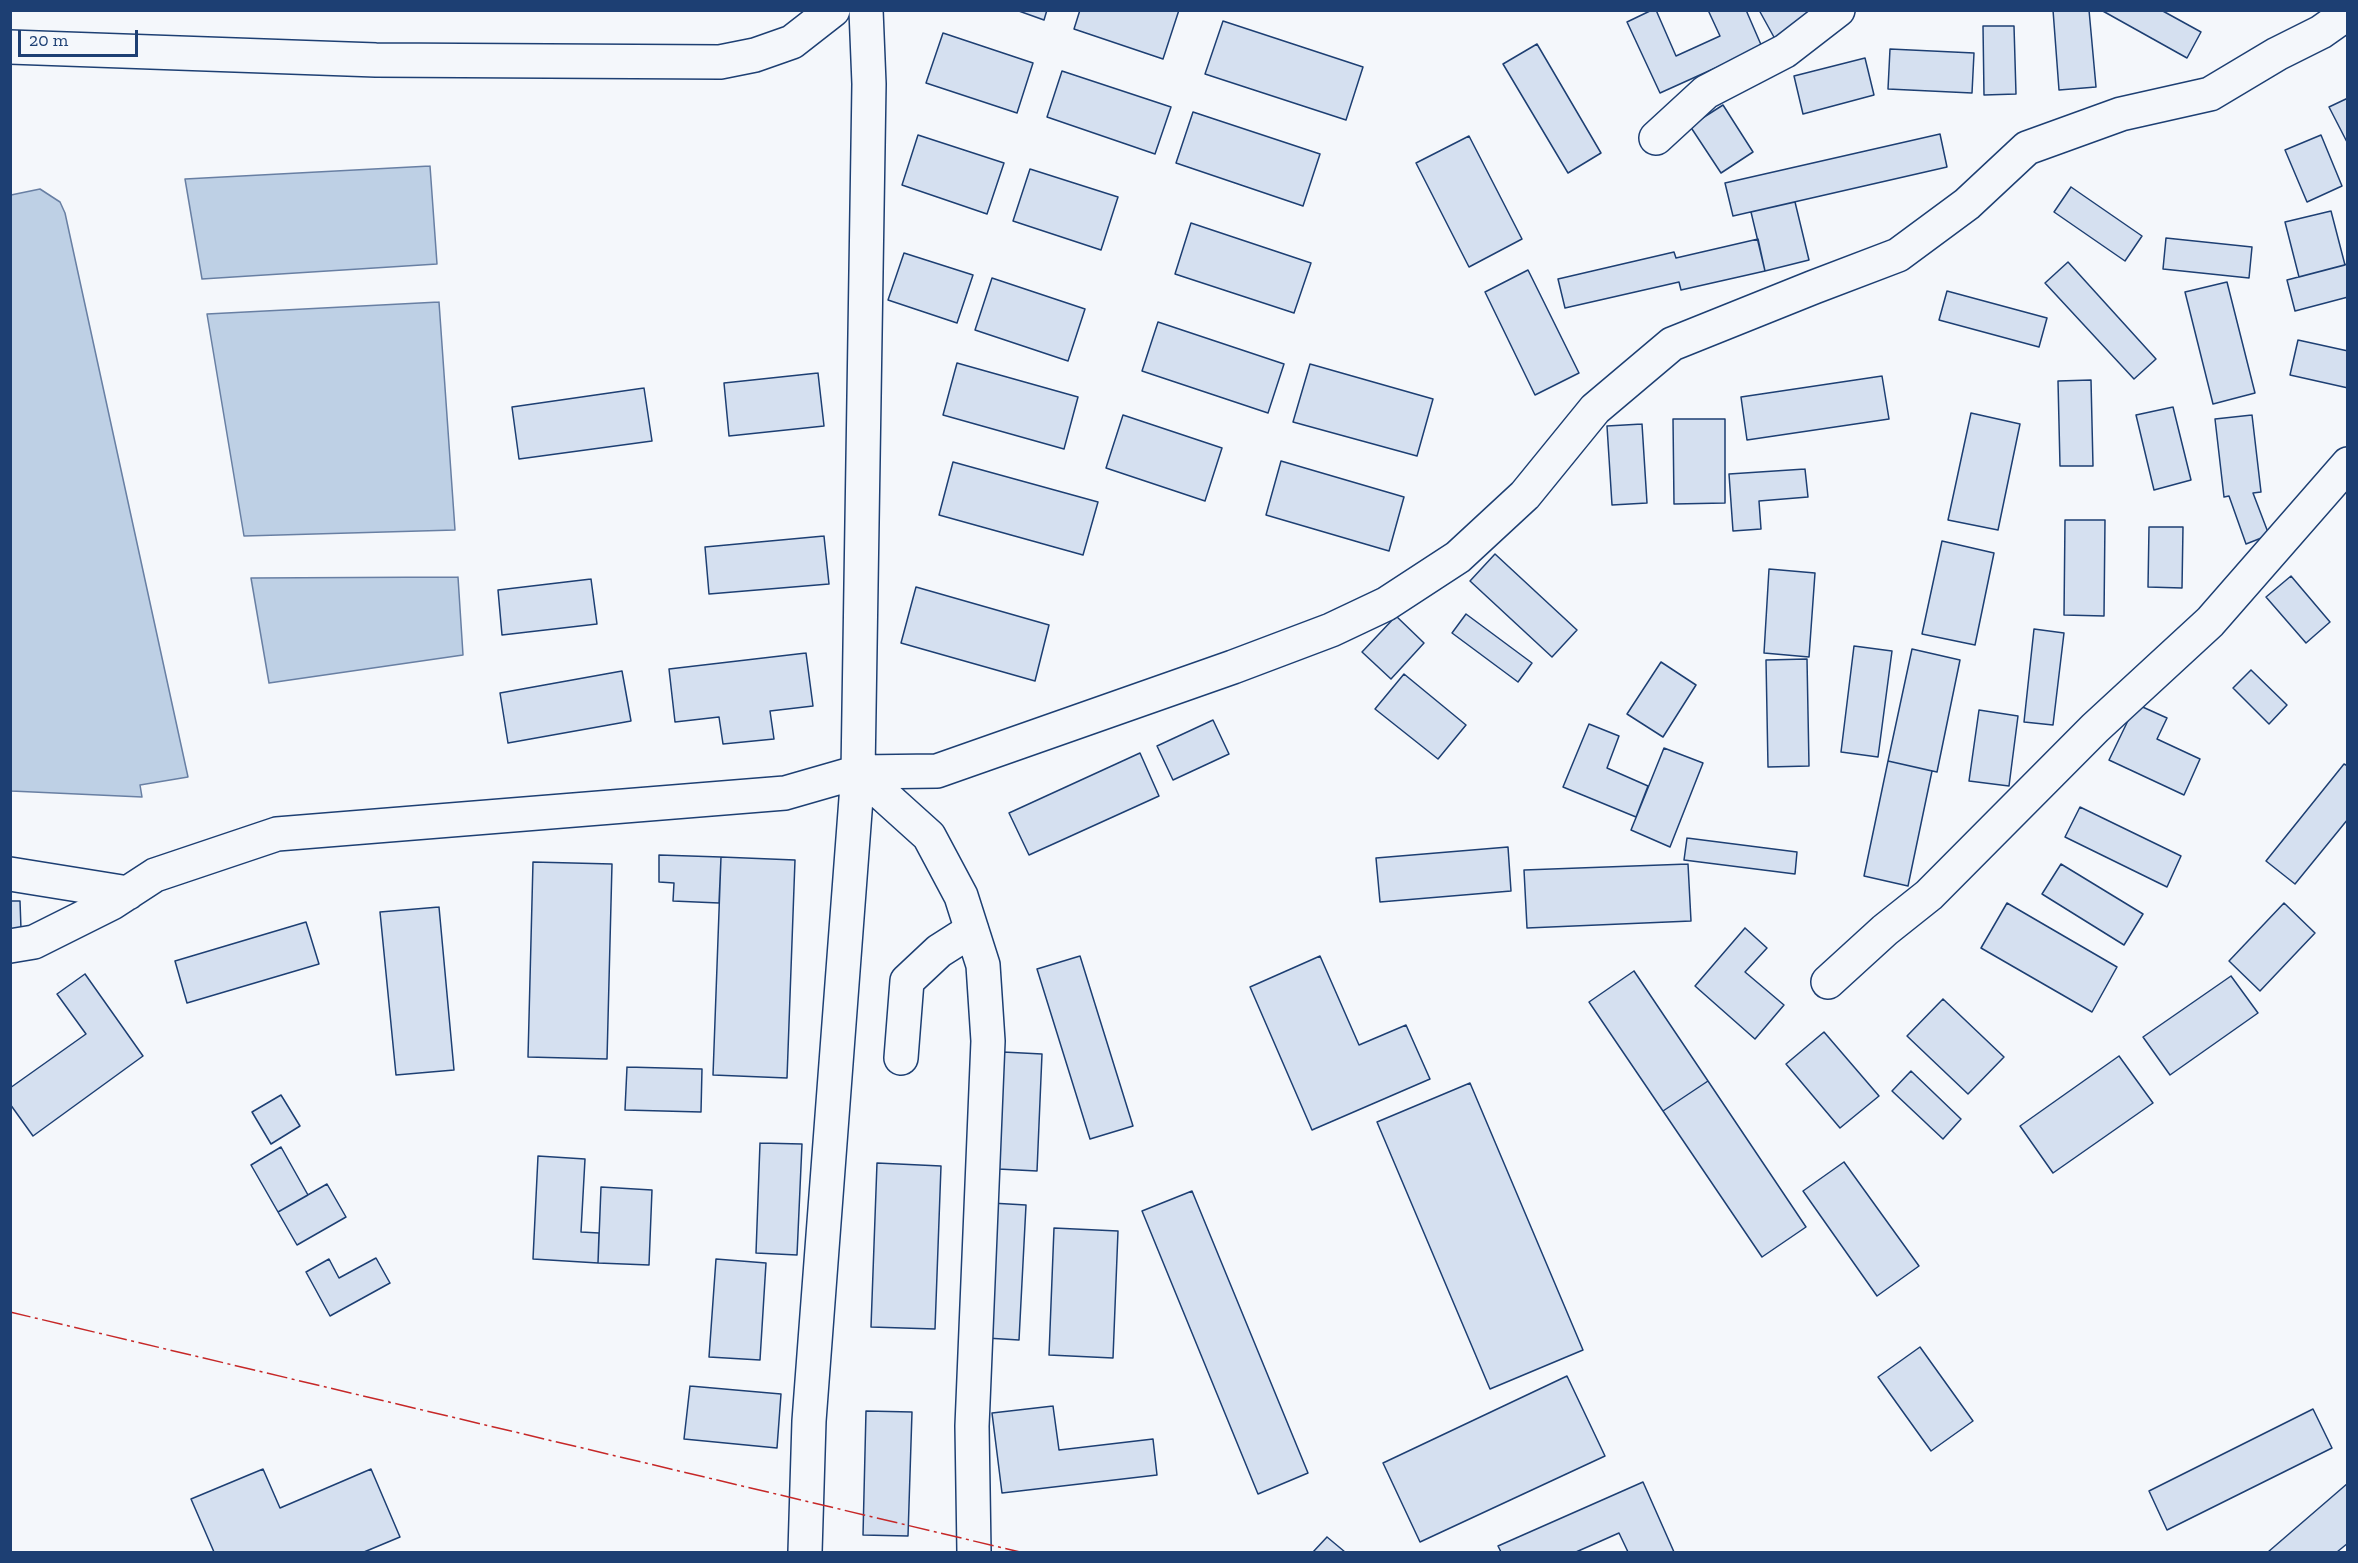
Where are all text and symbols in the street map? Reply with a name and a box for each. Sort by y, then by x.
scale bar [21,18,141,56]
text: 20 m [29,29,68,51]

